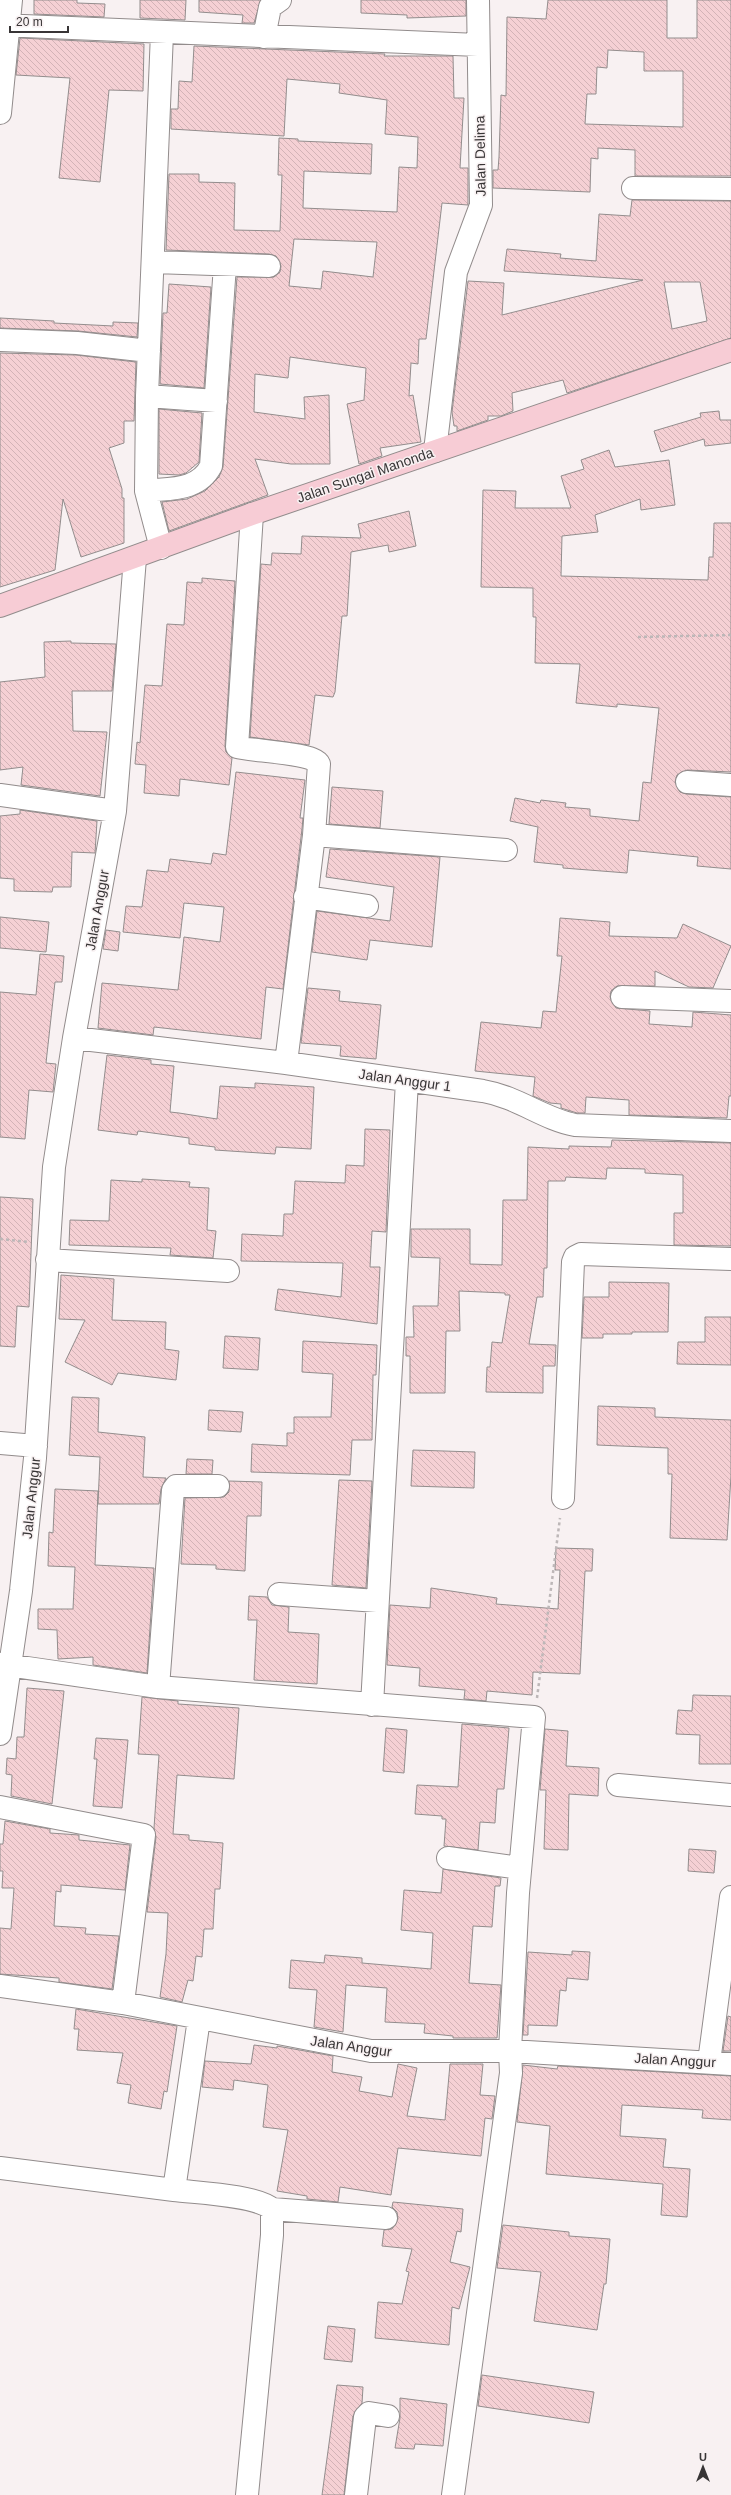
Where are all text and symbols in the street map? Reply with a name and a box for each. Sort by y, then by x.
scale bar [10,8,68,34]
text: 20 m [16,15,43,29]
street label: Jalan Delima [471,115,489,197]
street label: Jalan Sungai Manonda [295,444,436,506]
street label: Jalan Anggur [82,868,112,952]
street label: Jalan Anggur 1 [358,1066,453,1094]
street label: Jalan Anggur [19,1456,43,1539]
street label: Jalan Anggur [309,2032,393,2060]
street label: Jalan Anggur [634,2050,717,2070]
north arrow [683,2447,723,2487]
text: U [699,2451,707,2463]

